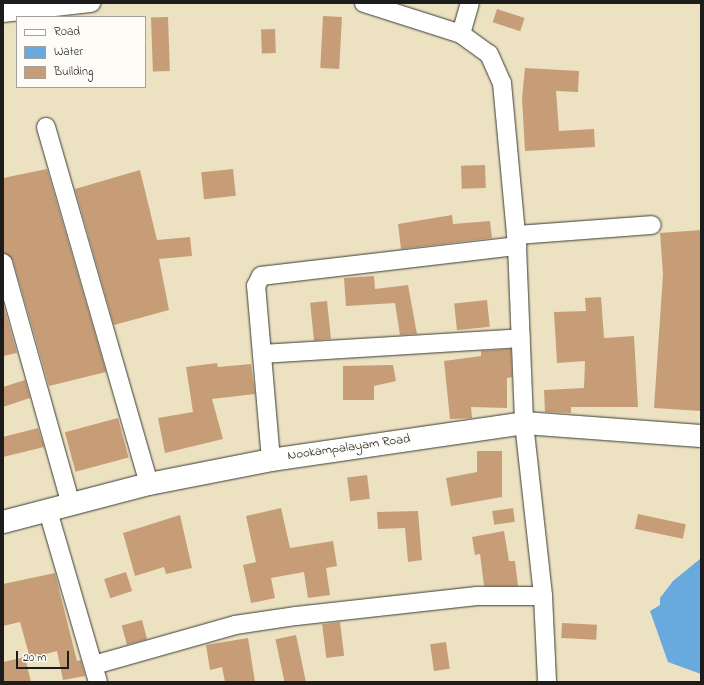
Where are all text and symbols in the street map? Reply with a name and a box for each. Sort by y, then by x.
legend [16,16,146,88]
text: Road [54,23,80,41]
text: Water [54,43,83,61]
text: Building [54,63,93,81]
street label: Nookampalayam Road [287,432,411,464]
scale bar [18,643,71,669]
text: 20 m [23,649,46,667]

